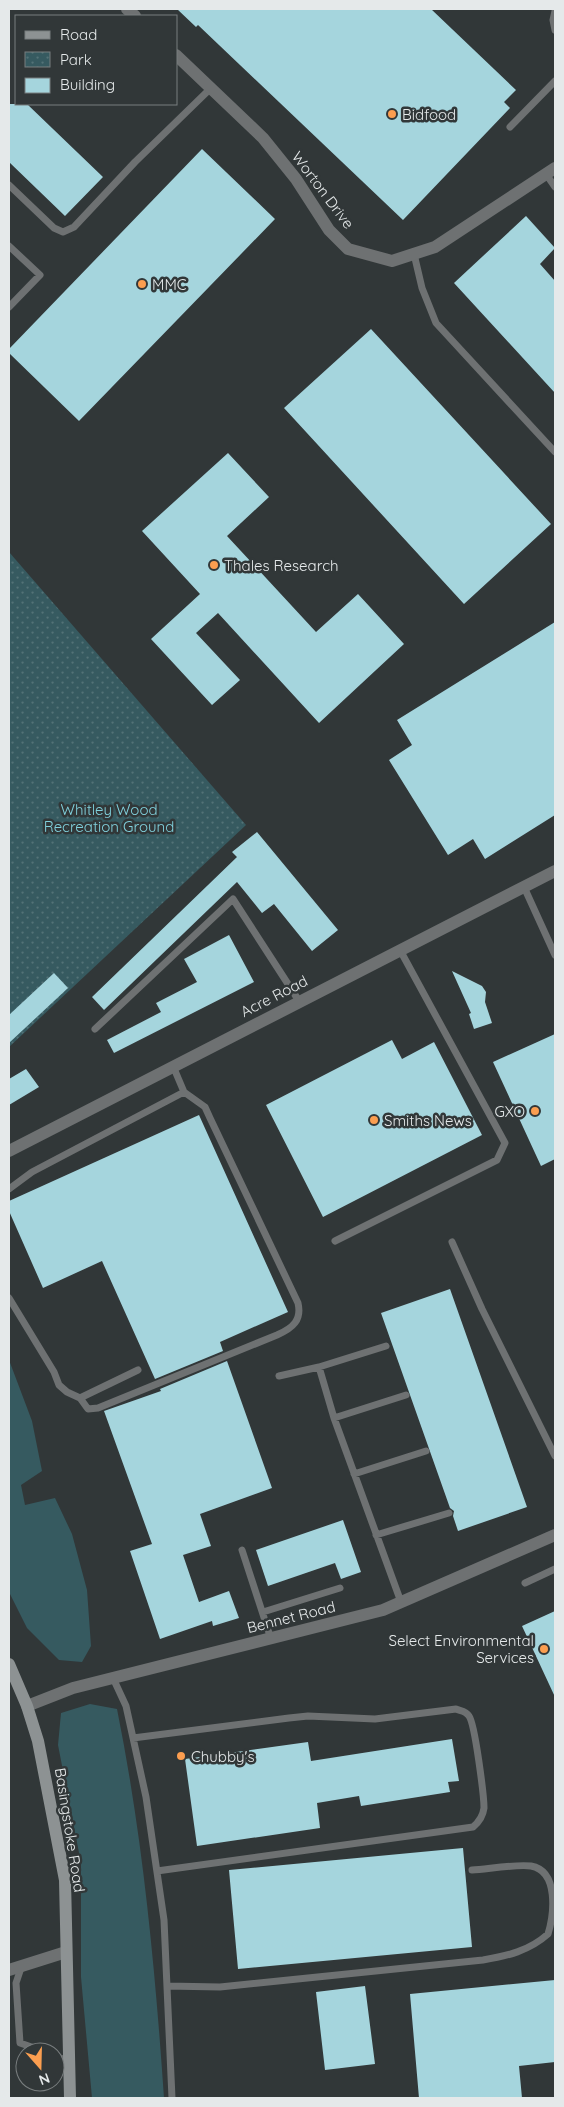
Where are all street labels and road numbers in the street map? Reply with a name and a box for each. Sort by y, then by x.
street label: Worton Drive [288,148,358,232]
street label: Acre Road [237,971,311,1021]
street label: Bennet Road [245,1597,337,1637]
street label: Basingstoke Road [51,1766,89,1894]

